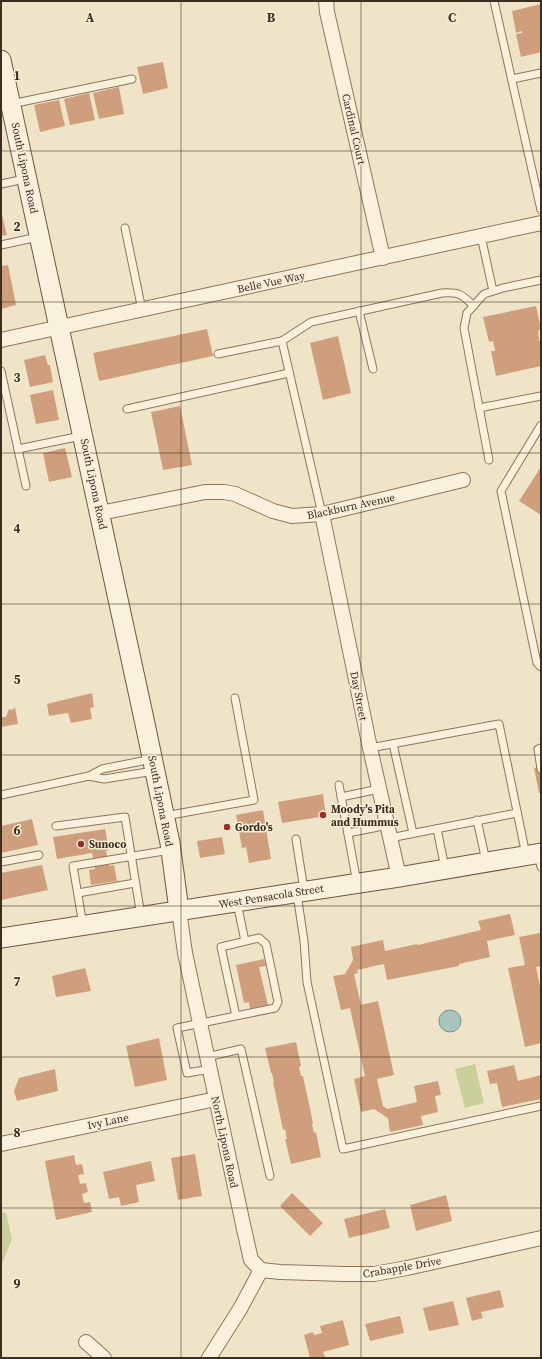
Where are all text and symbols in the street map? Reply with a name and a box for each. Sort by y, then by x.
text: A [86,9,95,26]
text: B [267,9,276,26]
text: C [448,9,456,26]
text: 1 [13,67,21,84]
street label: Cardinal Court [338,92,369,166]
street label: South Lipona Road [8,121,42,216]
text: 2 [13,218,21,235]
street label: Belle Vue Way [236,268,307,297]
text: 3 [13,369,21,386]
street label: South Lipona Road [77,437,111,532]
street label: Blackburn Avenue [306,490,397,523]
text: 4 [13,520,21,537]
street label: Day Street [346,670,371,722]
text: 5 [13,671,21,688]
street label: South Lipona Road [144,754,177,849]
place label: Moody's Pita and Hummus [331,802,399,830]
marker: Moody's Pita and Hummus [318,810,328,820]
place label: Gordo's [235,820,273,835]
text: 6 [13,822,21,839]
marker: Gordo's [222,822,232,832]
place label: Sunoco [89,837,126,852]
marker: Sunoco [76,839,86,849]
street label: West Pensacola Street [217,881,325,912]
text: 7 [13,973,21,990]
street label: North Lipona Road [207,1095,242,1190]
street label: Ivy Lane [86,1110,131,1133]
text: 8 [13,1124,21,1141]
street label: Crabapple Drive [362,1253,443,1282]
text: 9 [13,1275,21,1292]

